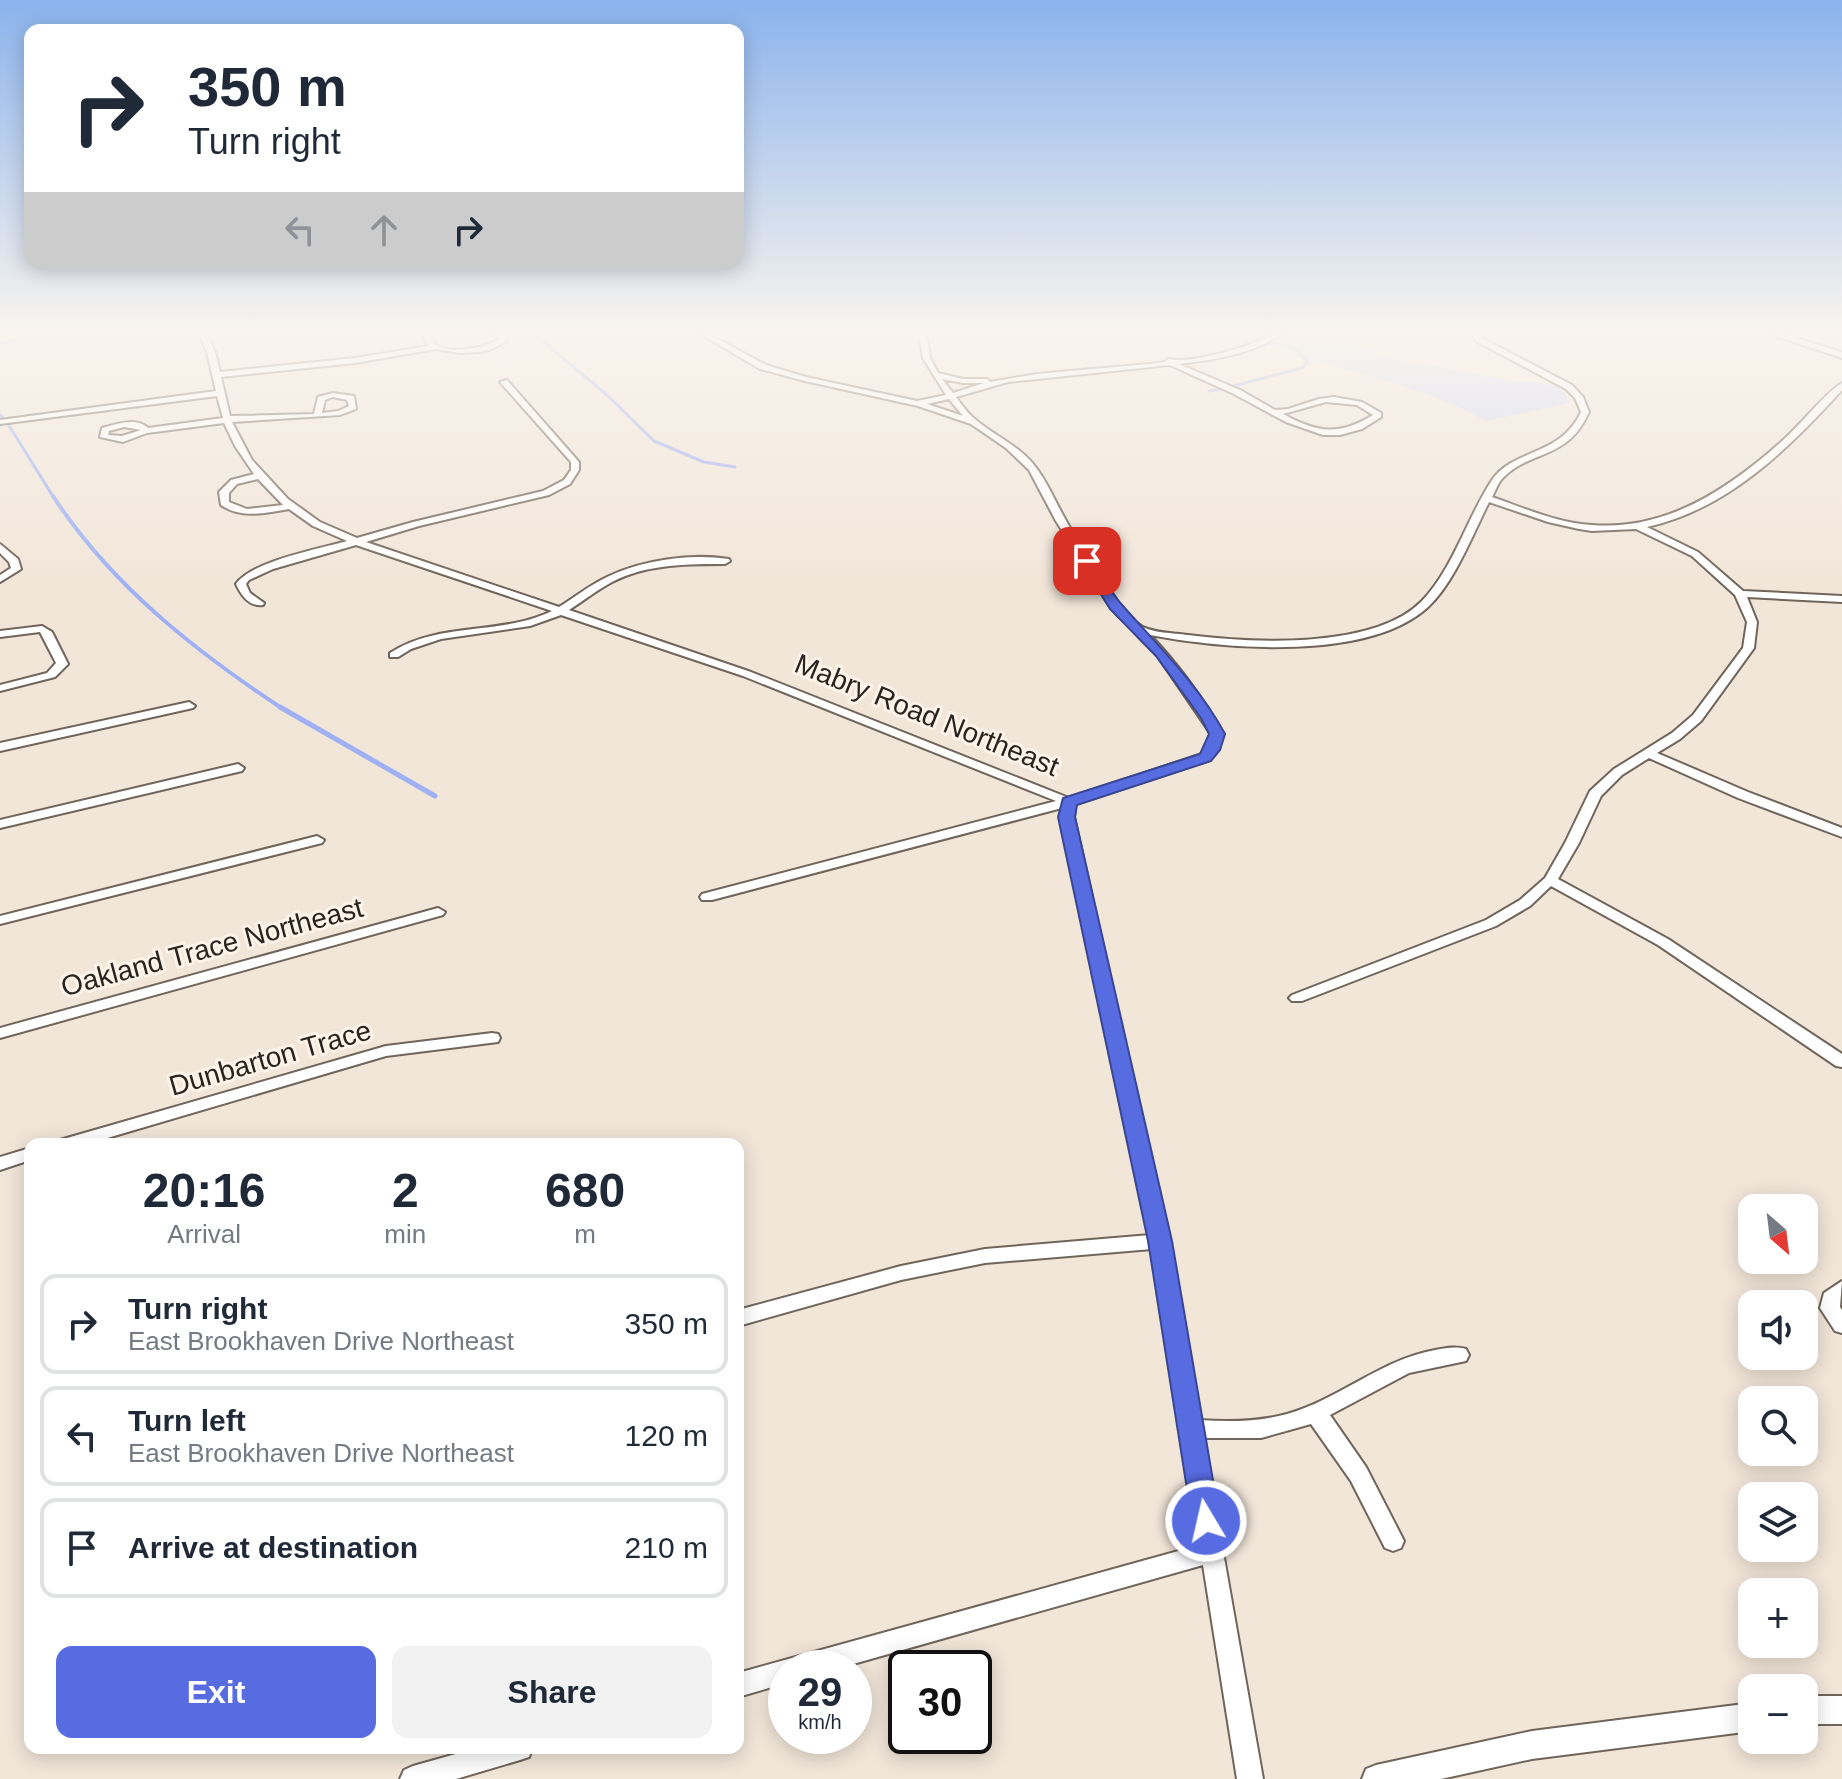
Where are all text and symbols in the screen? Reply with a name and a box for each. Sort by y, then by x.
text: 350 m [188,55,347,118]
icon: right [56,56,160,160]
text: Turn right [188,121,341,162]
icon: left [278,208,322,252]
icon: ahead [362,208,406,252]
icon: right [446,208,490,252]
pin [1053,527,1121,595]
icon: arrive [1065,539,1109,583]
street label: Mabry Road Northeast [791,648,1064,782]
street label: Oakland Trace Northeast [58,892,367,1002]
street label: Dunbarton Trace [165,1014,375,1102]
text: 20:16 [143,1164,266,1217]
text: 2 [392,1164,419,1217]
text: 680 [545,1164,625,1217]
north arrow [1738,1194,1818,1274]
map controls [1738,1194,1818,1754]
text: Arrival [167,1219,241,1249]
text: min [384,1219,426,1249]
text: m [574,1219,596,1249]
button: sound [1738,1290,1818,1370]
text: Turn right [128,1292,267,1325]
icon: right [60,1302,104,1346]
text: 350 m [625,1307,708,1340]
text: East Brookhaven Drive Northeast [128,1326,514,1356]
button: search [1738,1386,1818,1466]
text: Turn left [128,1404,246,1437]
icon: left [60,1414,104,1458]
text: 120 m [625,1419,708,1452]
text: East Brookhaven Drive Northeast [128,1438,514,1468]
position arrow [1164,1479,1248,1563]
button: layers [1738,1482,1818,1562]
icon: arrive [60,1526,104,1570]
text: Arrive at destination [128,1531,418,1564]
text: 210 m [625,1531,708,1564]
button: + [1738,1578,1818,1658]
button: Exit [56,1646,376,1738]
button: Share [392,1646,712,1738]
speed limit sign: 30 [888,1650,992,1754]
text: 29 [798,1670,842,1714]
button: − [1738,1674,1818,1754]
text: km/h [798,1711,842,1733]

